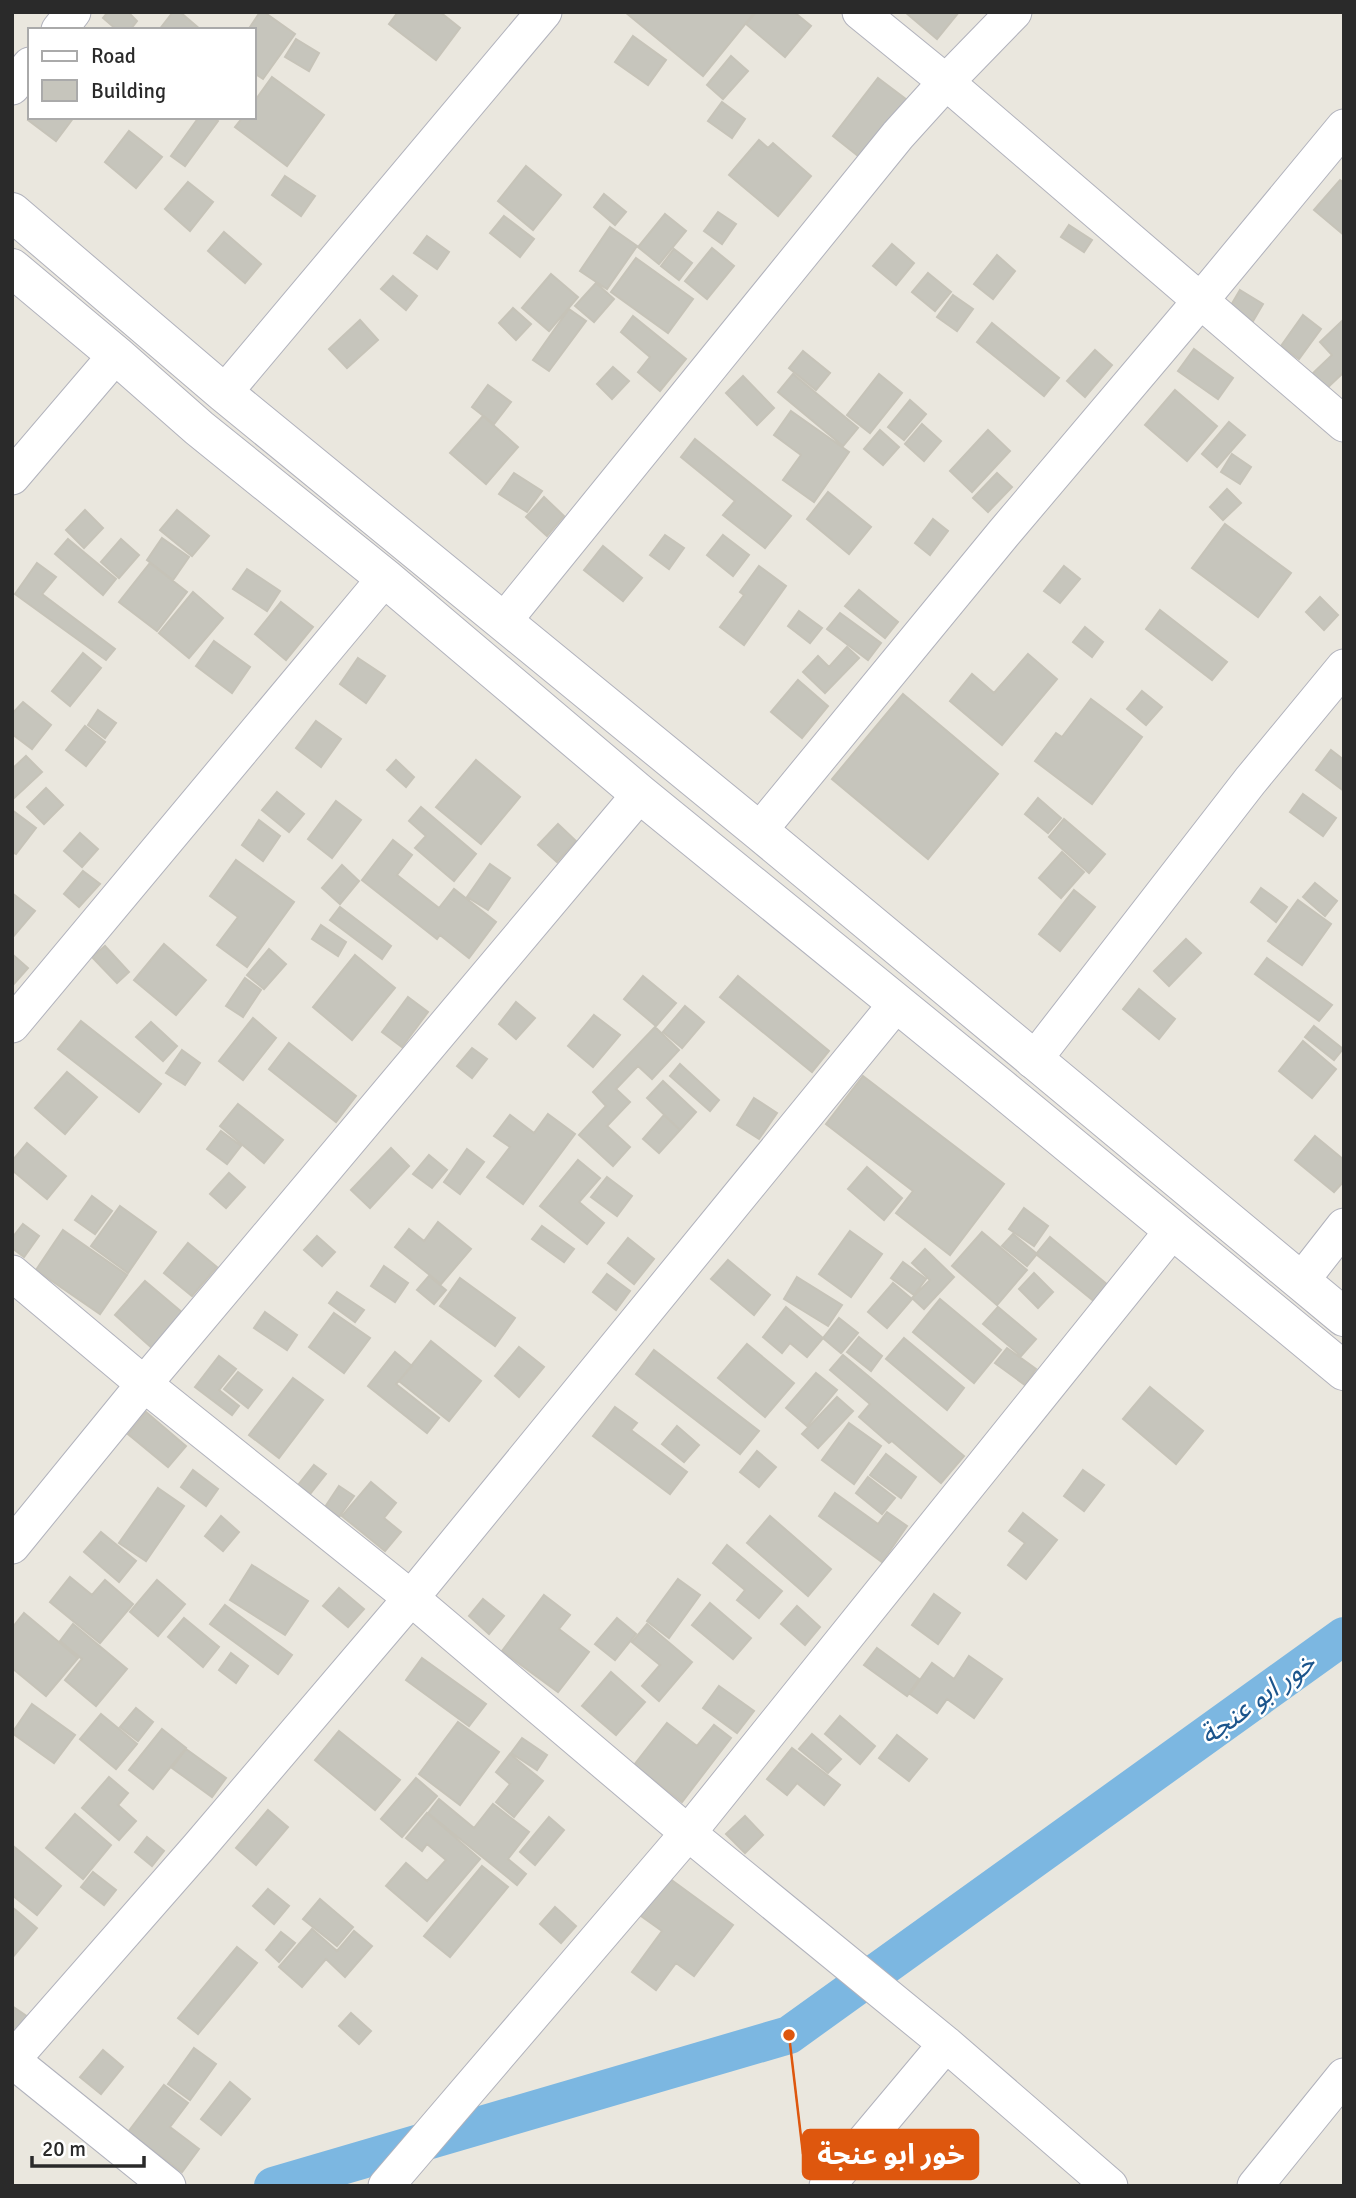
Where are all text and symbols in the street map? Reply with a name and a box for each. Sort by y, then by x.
legend [28,28,256,119]
text: Road [91,43,136,69]
text: Building [91,78,166,104]
water label: خور ابو عنجة [1193,1645,1323,1752]
scale bar [32,2124,144,2168]
callout: خور ابو عنجة [803,2130,978,2179]
text: 20 m [42,2136,86,2162]
text: خور ابو عنجة [817,2138,965,2172]

